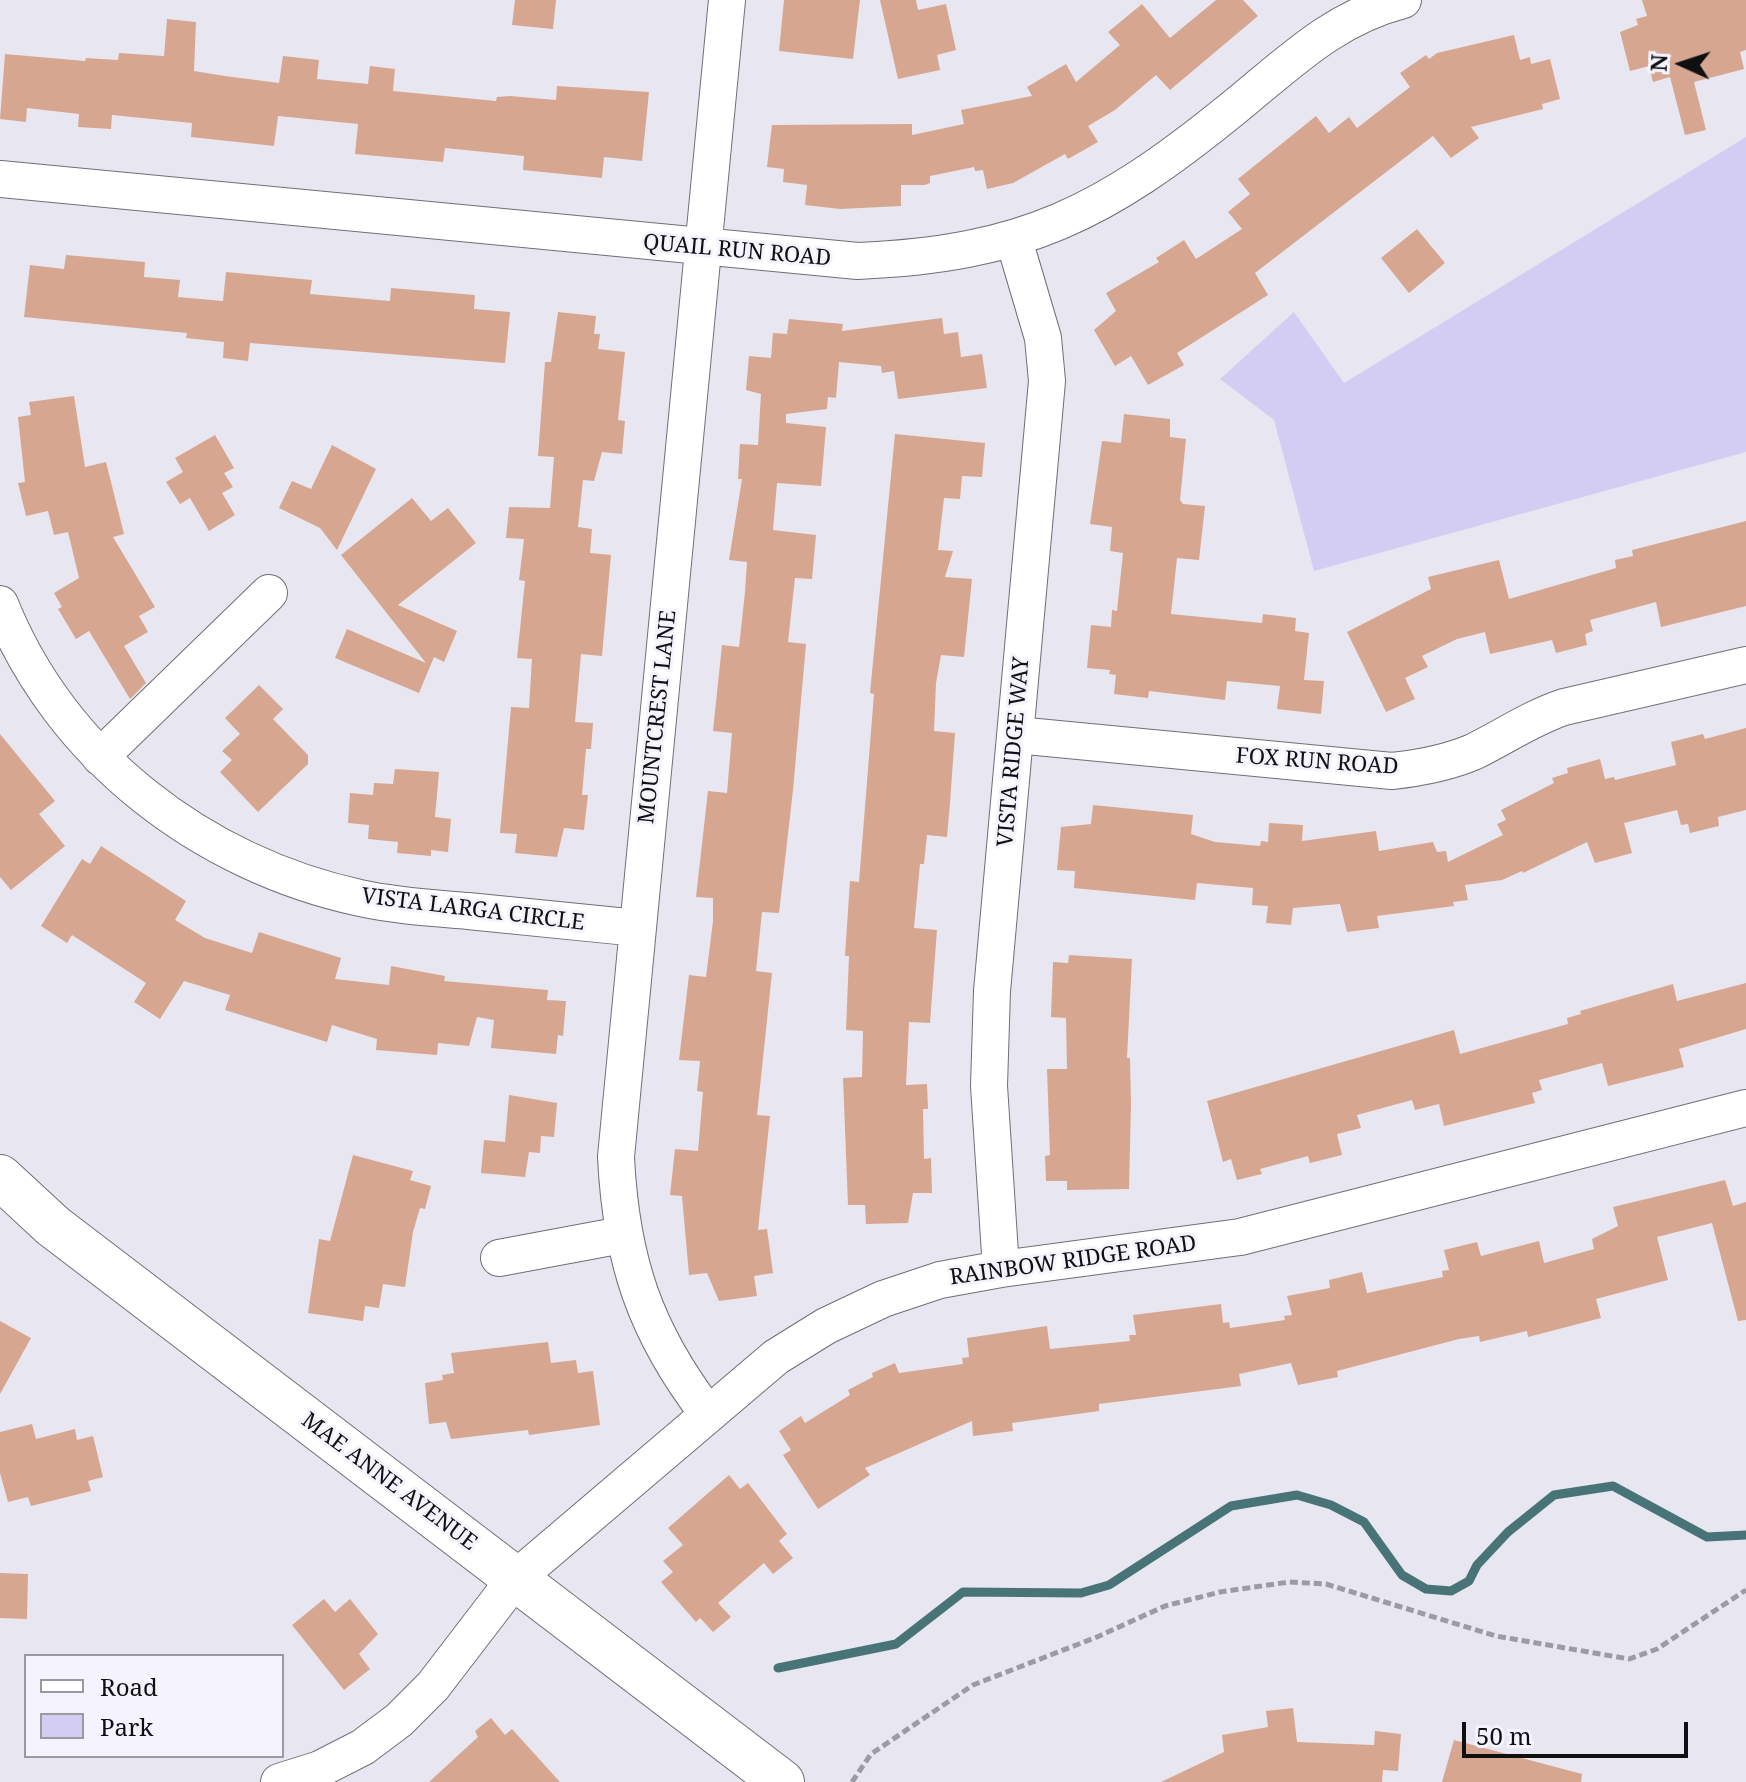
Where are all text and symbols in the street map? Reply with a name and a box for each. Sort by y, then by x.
north arrow [1642,24,1722,104]
text: N [1643,53,1673,72]
street label: QUAIL RUN ROAD [642,230,832,272]
street label: MOUNTCREST LANE [634,609,682,825]
street label: VISTA RIDGE WAY [993,656,1035,848]
street label: FOX RUN ROAD [1235,743,1399,781]
street label: VISTA LARGA CIRCLE [360,883,586,937]
street label: RAINBOW RIDGE ROAD [948,1231,1198,1291]
street label: MAE ANNE AVENUE [296,1407,482,1557]
legend [24,1654,284,1758]
text: Road [100,1670,158,1703]
scale bar [1466,1706,1692,1756]
text: Park [100,1710,153,1743]
text: 50 m [1476,1719,1532,1752]

